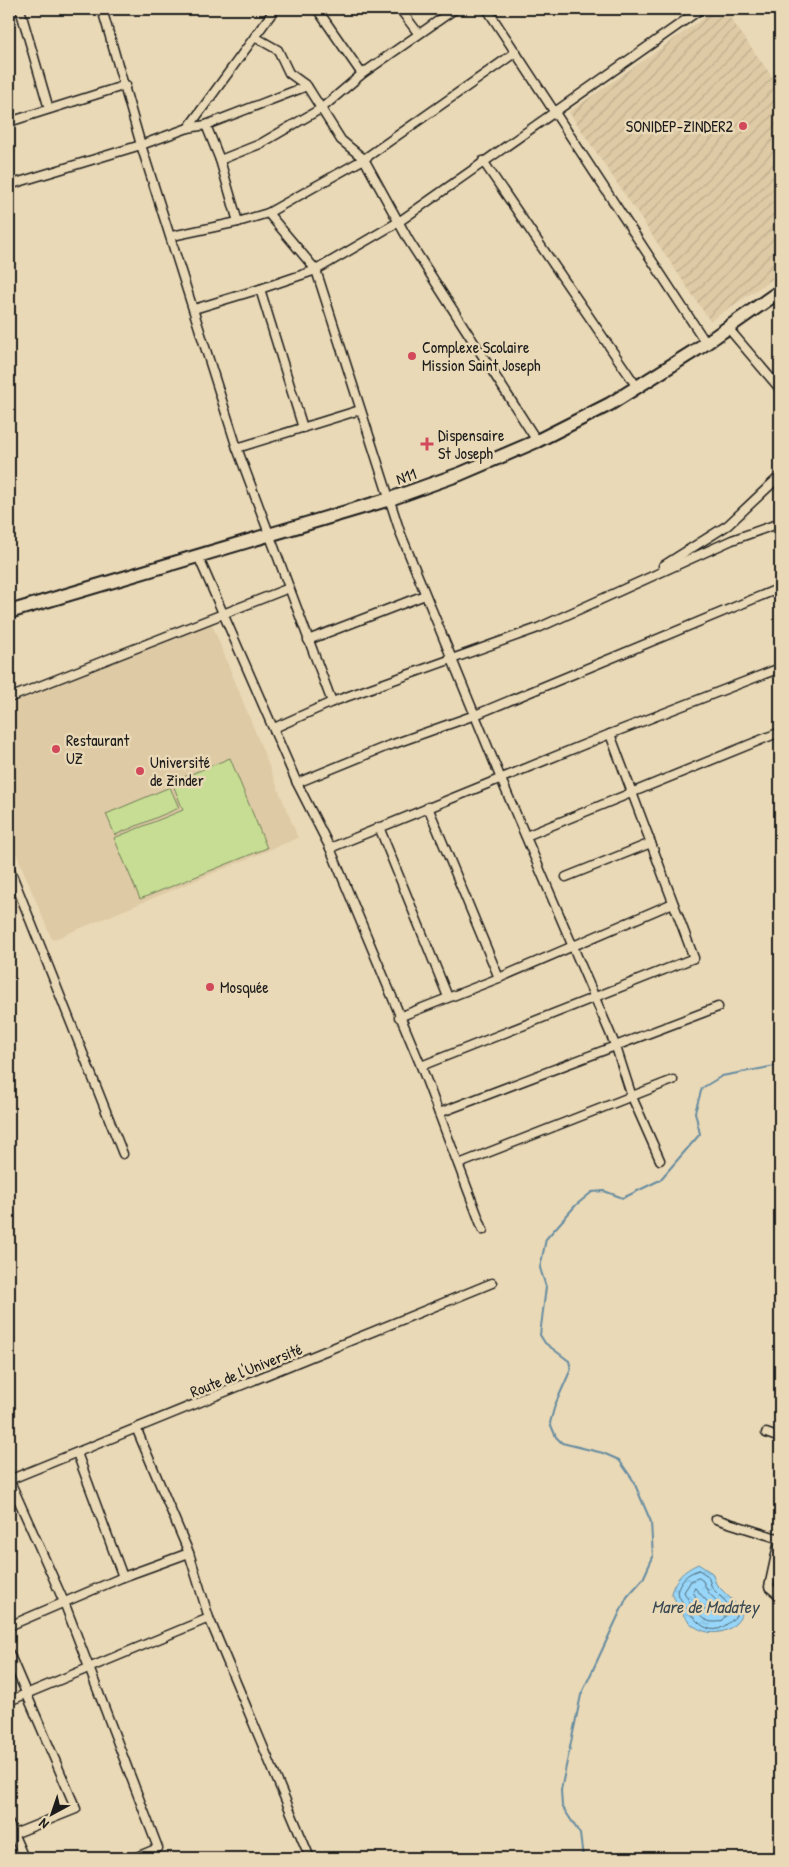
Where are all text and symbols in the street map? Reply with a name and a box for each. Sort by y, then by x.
place label: SONIDEP-ZINDER2 [626,115,734,137]
marker: SONIDEP-ZINDER2 [737,120,749,132]
place label: Complexe Scolaire Mission Saint Joseph [422,336,541,376]
marker: Complexe Scolaire Mission Saint Joseph [406,350,418,362]
place label: Dispensaire St Joseph [438,424,505,464]
marker: Dispensaire St Joseph [420,437,434,451]
street label: N11 [393,462,419,490]
place label: Restaurant UZ [66,729,130,769]
marker: Restaurant UZ [50,743,62,755]
place label: Université de Zinder [150,751,211,791]
marker: Université de Zinder [134,765,146,777]
place label: Mosquée [220,976,269,998]
marker: Mosquée [204,981,216,993]
street label: Route de l'Université [187,1337,306,1402]
water label: Mare de Madatey [651,1594,761,1619]
north arrow [28,1790,78,1840]
text: N [34,1814,52,1834]

